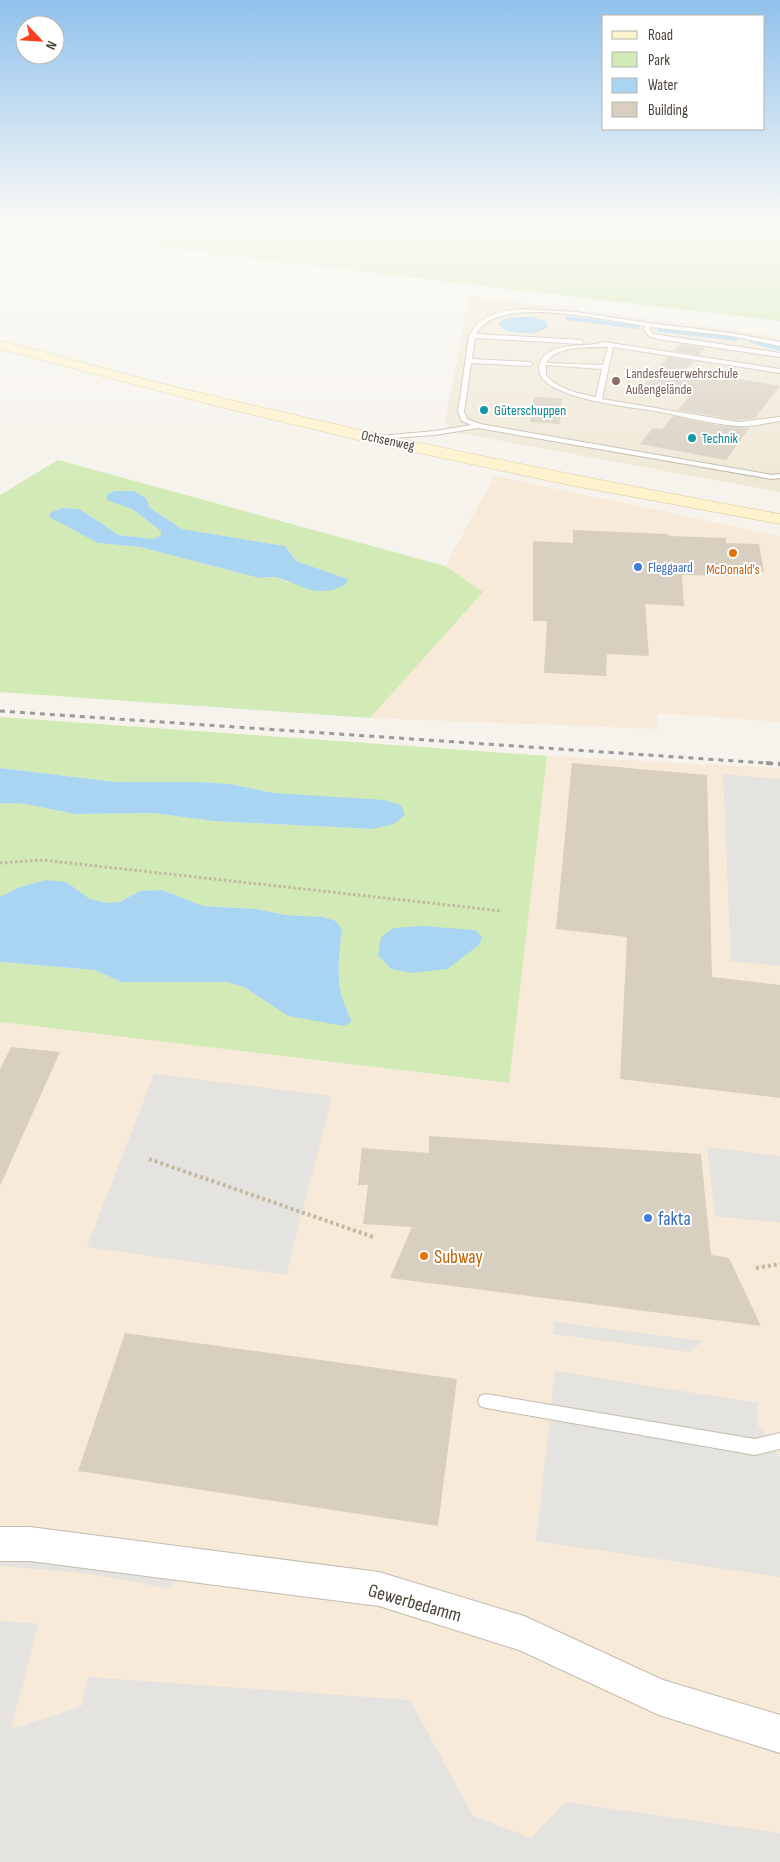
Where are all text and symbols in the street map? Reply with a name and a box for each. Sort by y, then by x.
north arrow [15,15,65,65]
legend [602,15,765,130]
text: Road [648,26,673,45]
text: N [42,38,61,52]
text: Park [648,51,670,70]
text: Water [648,76,679,95]
text: Building [648,101,688,120]
place label: Landesfeuerwehrschule Außengelände [625,365,738,398]
marker: Landesfeuerwehrschule Außengelände [610,375,622,387]
place label: Güterschuppen [494,402,566,419]
marker: Güterschuppen [478,404,490,416]
street label: Ochsenweg [360,427,417,455]
place label: Technik [702,430,739,447]
marker: Technik [686,432,698,444]
marker: McDonald's [727,547,739,559]
place label: Fleggaard [648,559,693,576]
marker: Fleggaard [632,561,644,573]
place label: McDonald's [706,561,760,578]
place label: fakta [658,1208,691,1231]
marker: fakta [642,1212,654,1224]
place label: Subway [434,1246,483,1269]
marker: Subway [418,1250,430,1262]
street label: Gewerbedamm [365,1579,464,1628]

